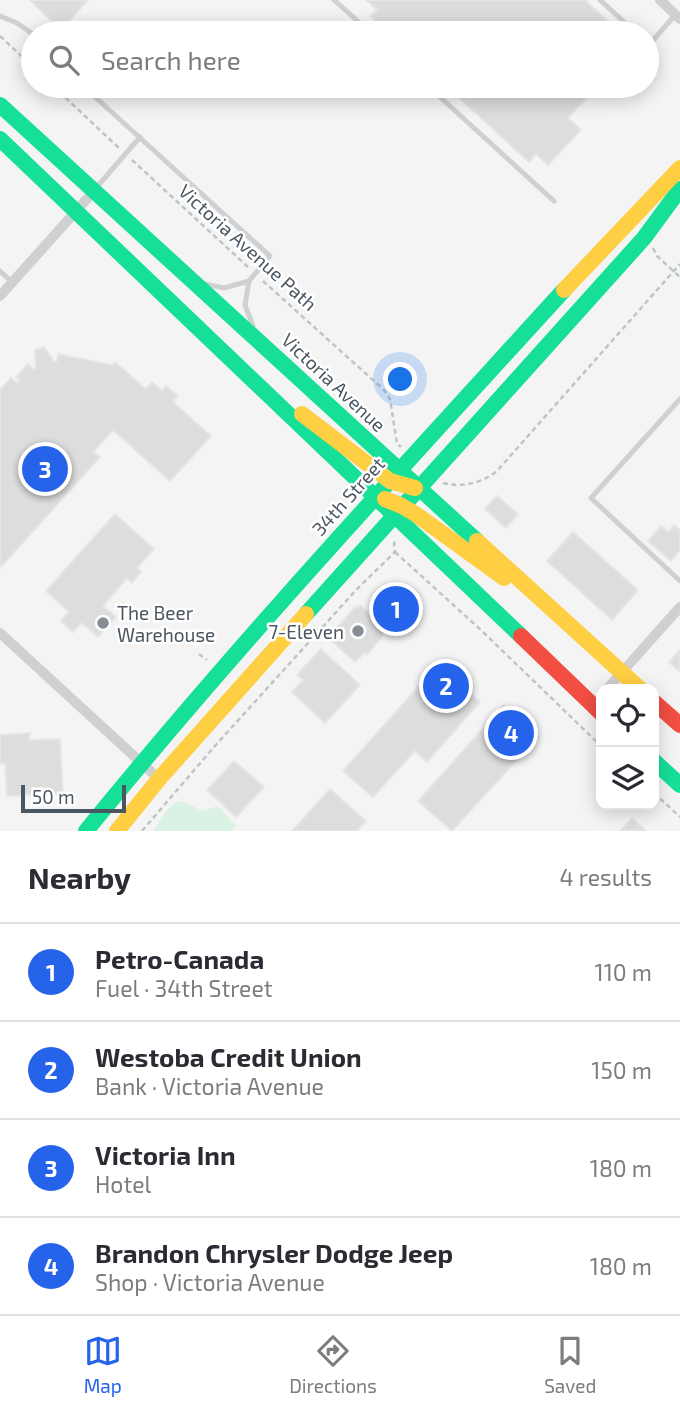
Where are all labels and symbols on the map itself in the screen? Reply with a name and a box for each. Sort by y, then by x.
street label: Victoria Avenue Path [174,179,322,315]
street label: Victoria Avenue [277,328,391,436]
your location [383,362,417,396]
pin: 3 [22,443,68,495]
street label: 34th Street [307,452,389,540]
pin: 1 [373,583,419,635]
place label: The Beer Warehouse [117,601,215,646]
marker: The Beer Warehouse [95,615,111,631]
place label: 7-Eleven [269,620,344,643]
marker: 7-Eleven [350,623,366,639]
pin: 2 [423,660,469,712]
pin: 4 [488,707,534,759]
scale bar [21,782,126,814]

